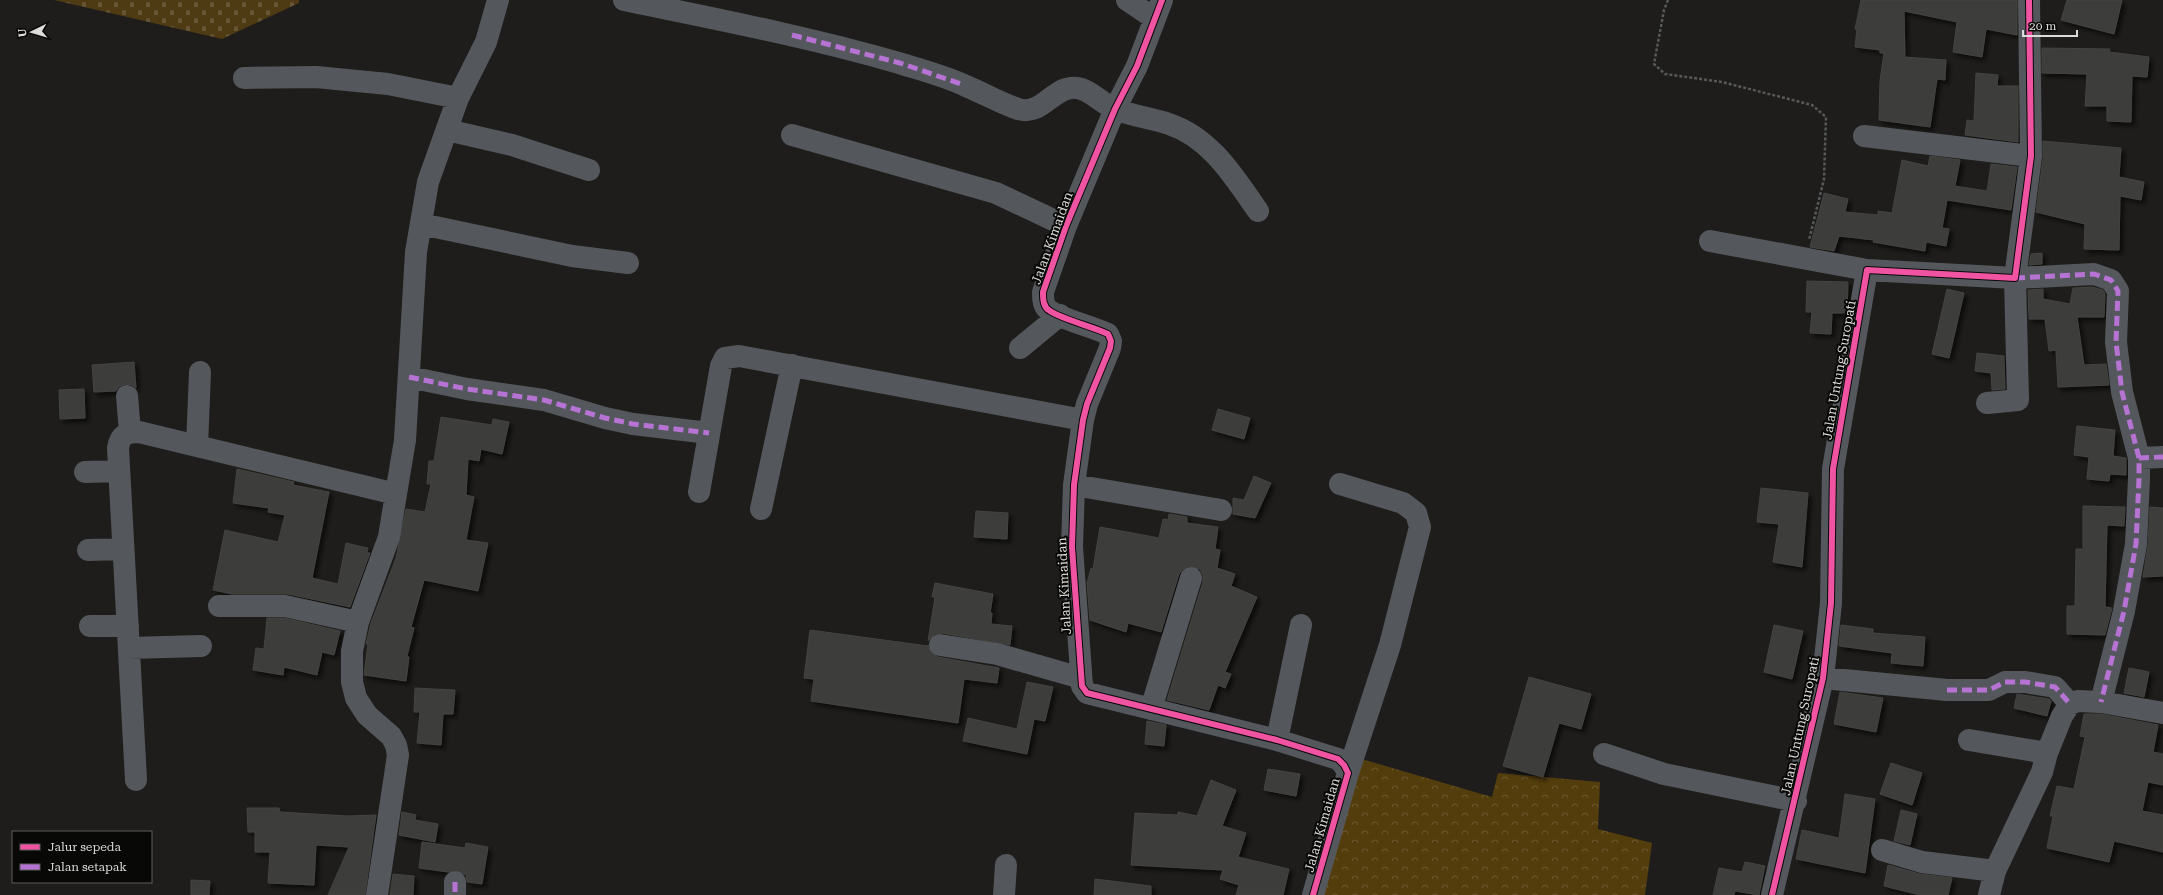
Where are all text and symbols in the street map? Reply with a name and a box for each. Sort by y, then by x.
north arrow [12,12,52,52]
scale bar [2023,12,2077,38]
text: 20 m [2029,19,2056,33]
text: U [16,28,29,38]
street label: Jalan Kimaidan [1028,189,1076,286]
street label: Jalan Untung Suropati [1819,299,1859,441]
street label: Jalan Kimaidan [1054,536,1074,635]
street label: Jalan Untung Suropati [1778,655,1822,797]
street label: Jalan Kimaidan [1301,776,1343,874]
legend [12,831,152,883]
text: Jalur sepeda [48,840,122,854]
text: Jalan setapak [48,860,127,874]

